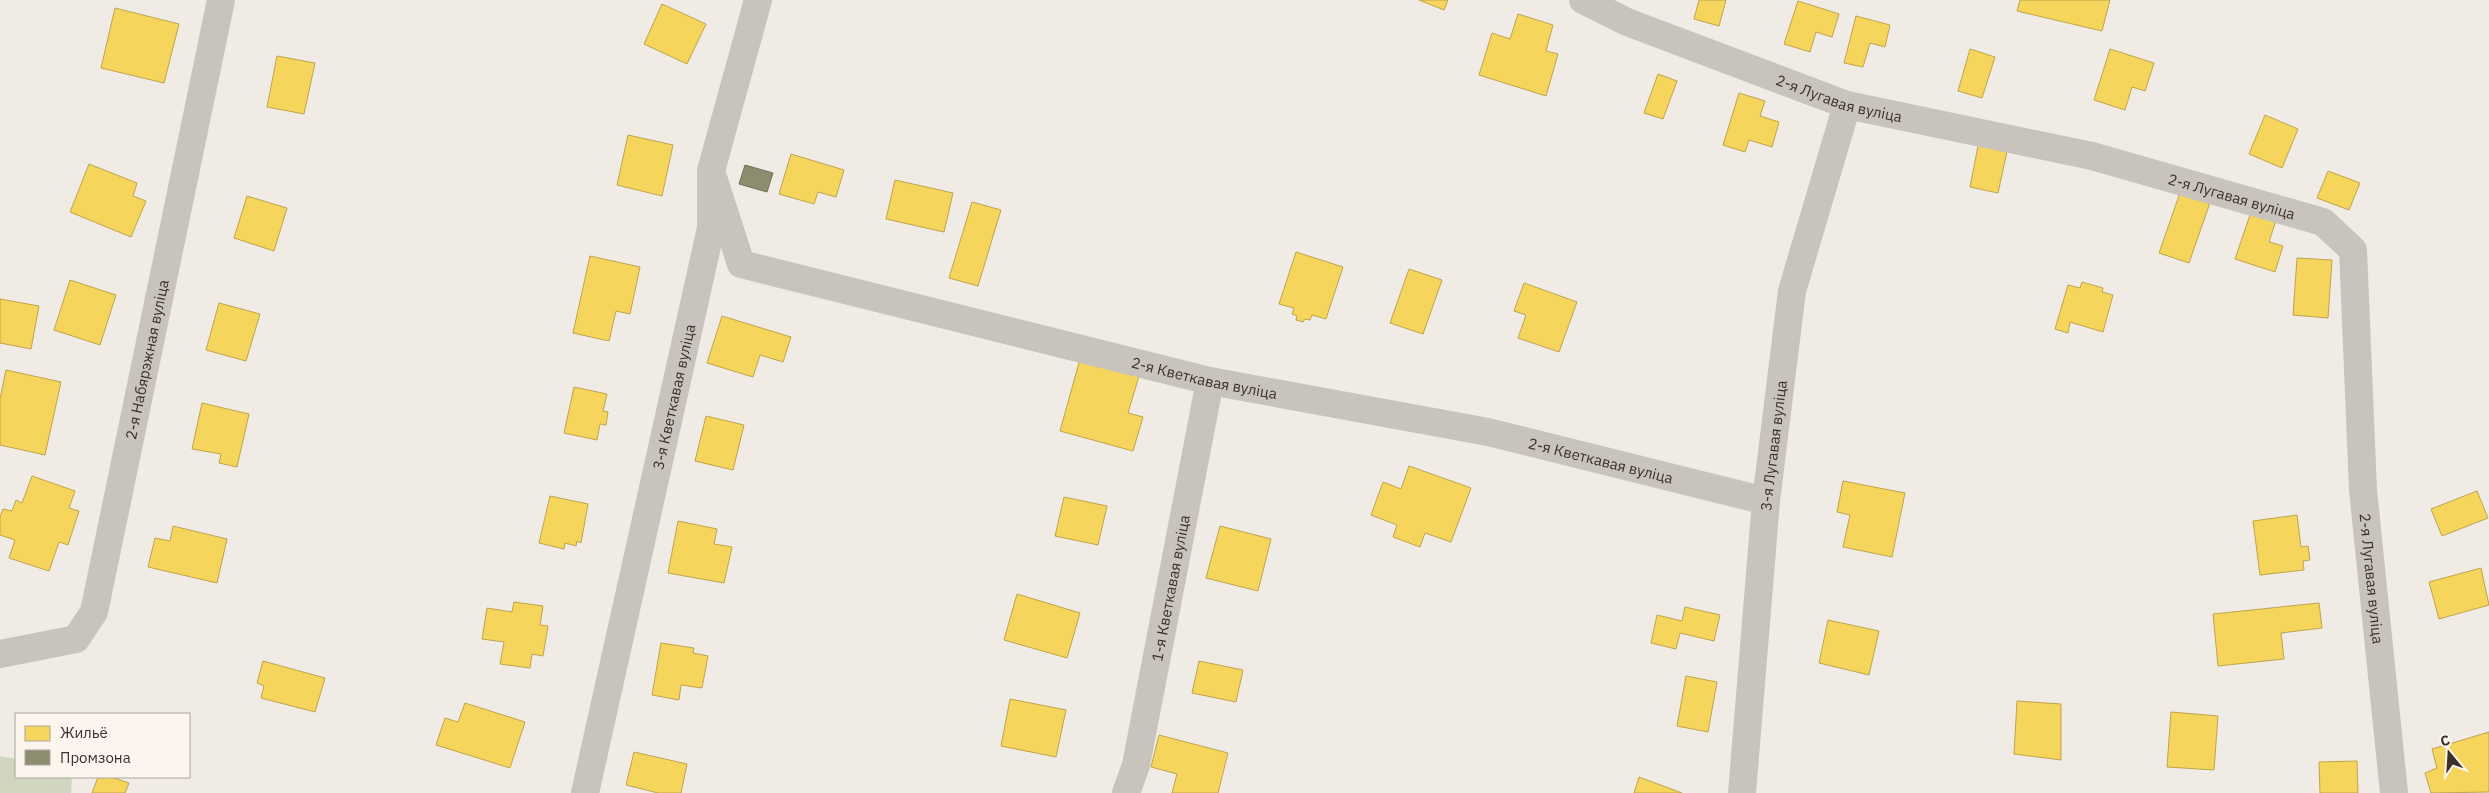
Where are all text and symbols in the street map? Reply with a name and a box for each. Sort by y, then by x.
street label: 2-я Лугавая вуліца [1773,70,1904,126]
street label: 2-я Лугавая вуліца [2166,169,2298,223]
street label: 2-я Набярэжная вуліца [121,278,172,441]
street label: 3-я Кветкавая вуліца [648,322,699,471]
street label: 2-я Кветкавая вуліца [1130,352,1279,403]
street label: 3-я Лугавая вуліца [1756,379,1790,511]
street label: 2-я Кветкавая вуліца [1526,433,1675,487]
street label: 2-я Лугавая вуліца [2356,512,2388,645]
street label: 1-я Кветкавая вуліца [1147,513,1194,663]
legend [15,713,190,778]
text: Жильё [60,723,108,742]
north arrow [2424,728,2474,778]
text: С [2438,731,2452,751]
text: Промзона [60,748,131,767]

